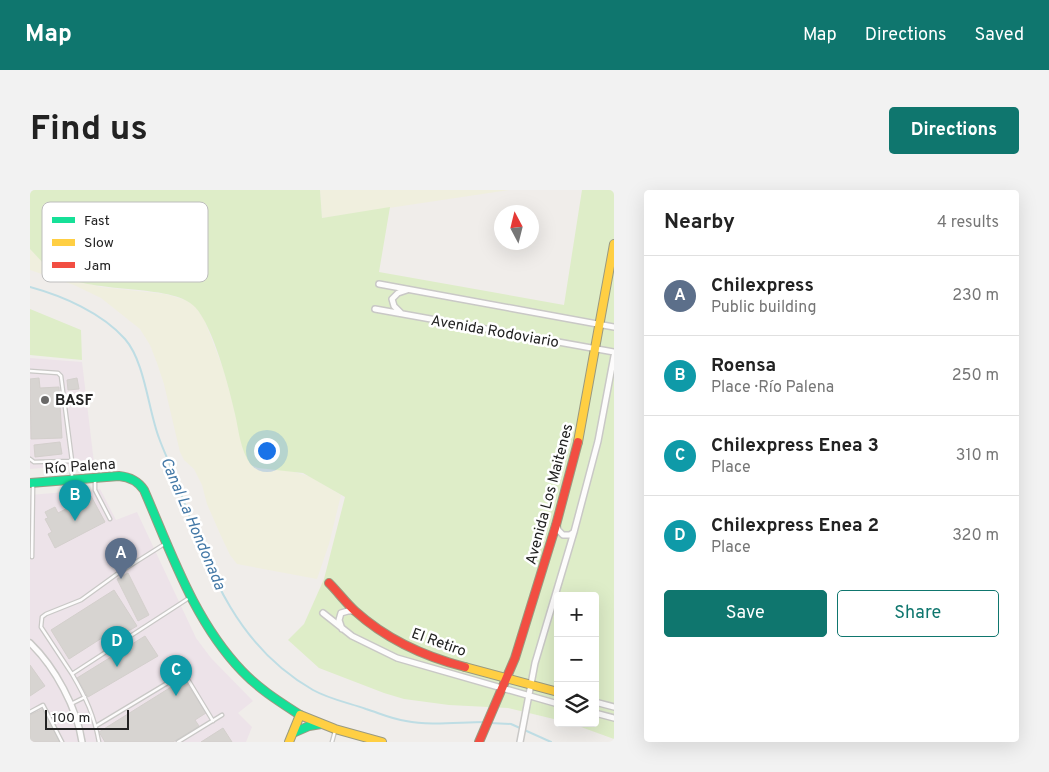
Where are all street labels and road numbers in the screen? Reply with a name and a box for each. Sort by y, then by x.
street label: Avenida Rodoviario [429,312,560,353]
street label: Avenida Los Maitenes [522,422,578,567]
street label: Río Palena [44,456,116,479]
street label: El Retiro [408,625,469,662]

